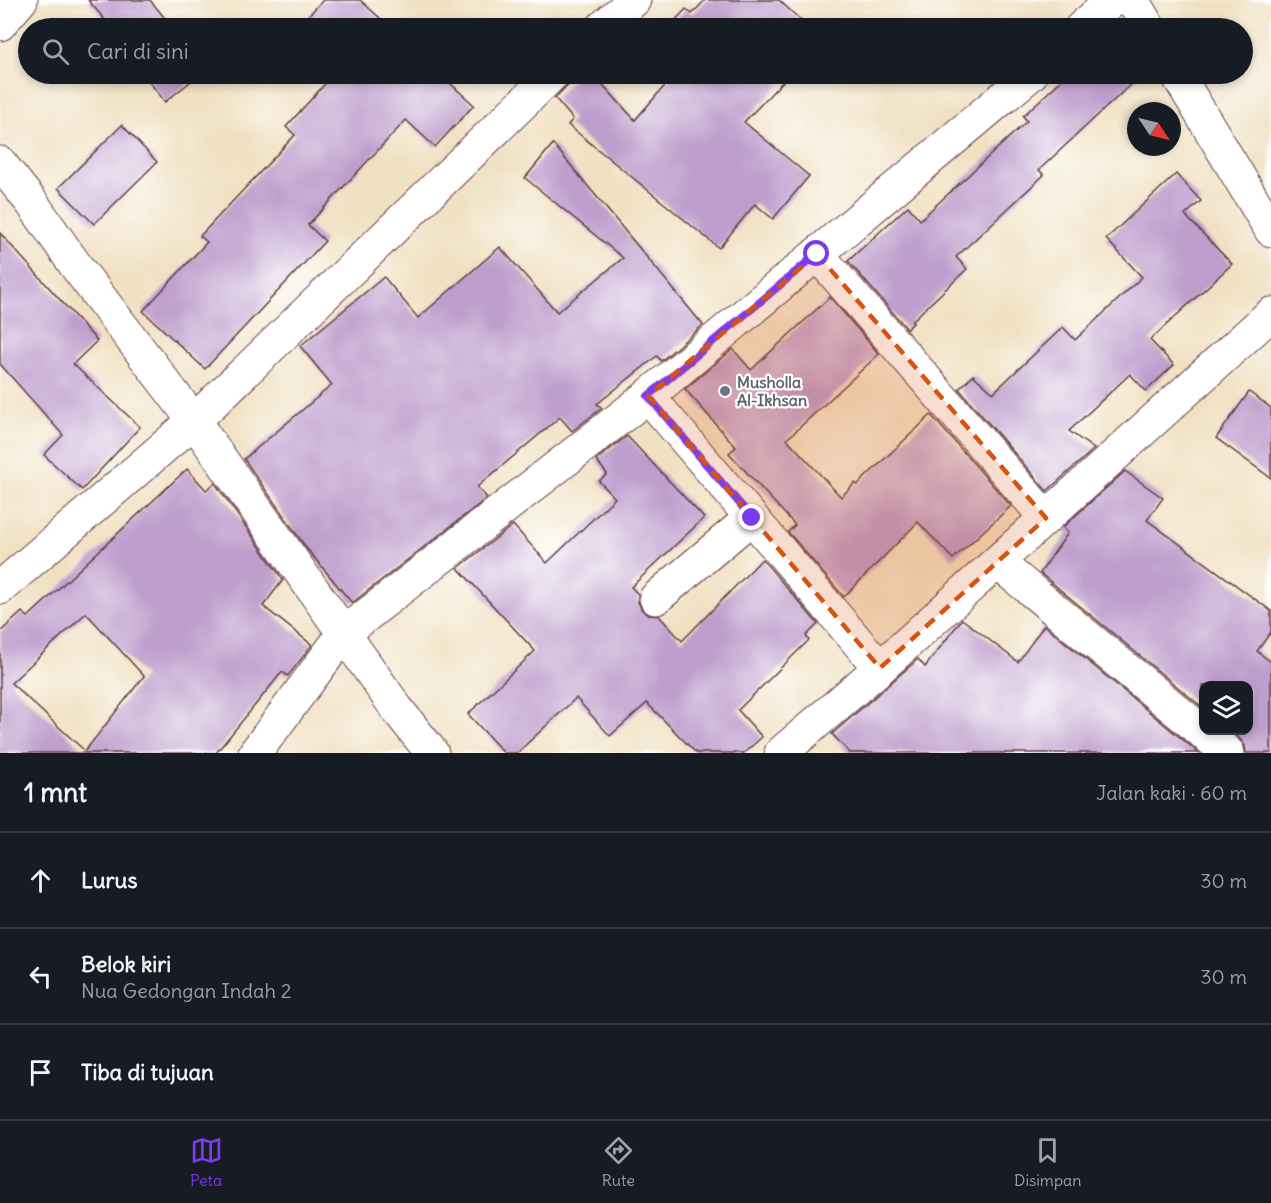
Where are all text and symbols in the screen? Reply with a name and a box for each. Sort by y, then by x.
search box [18,18,1253,84]
icon: search [39,35,72,68]
text: Cari di sini [87,37,189,65]
north arrow [1127,102,1181,156]
route start [803,240,829,266]
place label: Musholla Al-Ikhsan [737,372,807,410]
marker: Musholla Al-Ikhsan [718,384,732,398]
route end [738,504,764,530]
map controls [1199,681,1253,735]
button: layers [1199,681,1253,735]
text: 1 mnt [24,776,87,809]
text: Jalan kaki · 60 m [1096,780,1247,805]
icon: ahead [24,864,57,897]
text: Lurus [81,866,137,894]
text: 30 m [1200,868,1247,893]
text: Belok kiri [81,950,171,978]
icon: left [24,960,57,993]
text: 30 m [1200,964,1247,989]
text: Nua Gedongan Indah 2 [81,978,292,1003]
icon: arrive [24,1056,57,1089]
text: Tiba di tujuan [81,1058,214,1086]
tab: Peta [190,1134,223,1190]
tab: Rute [602,1134,635,1190]
tab: Disimpan [1014,1134,1081,1190]

